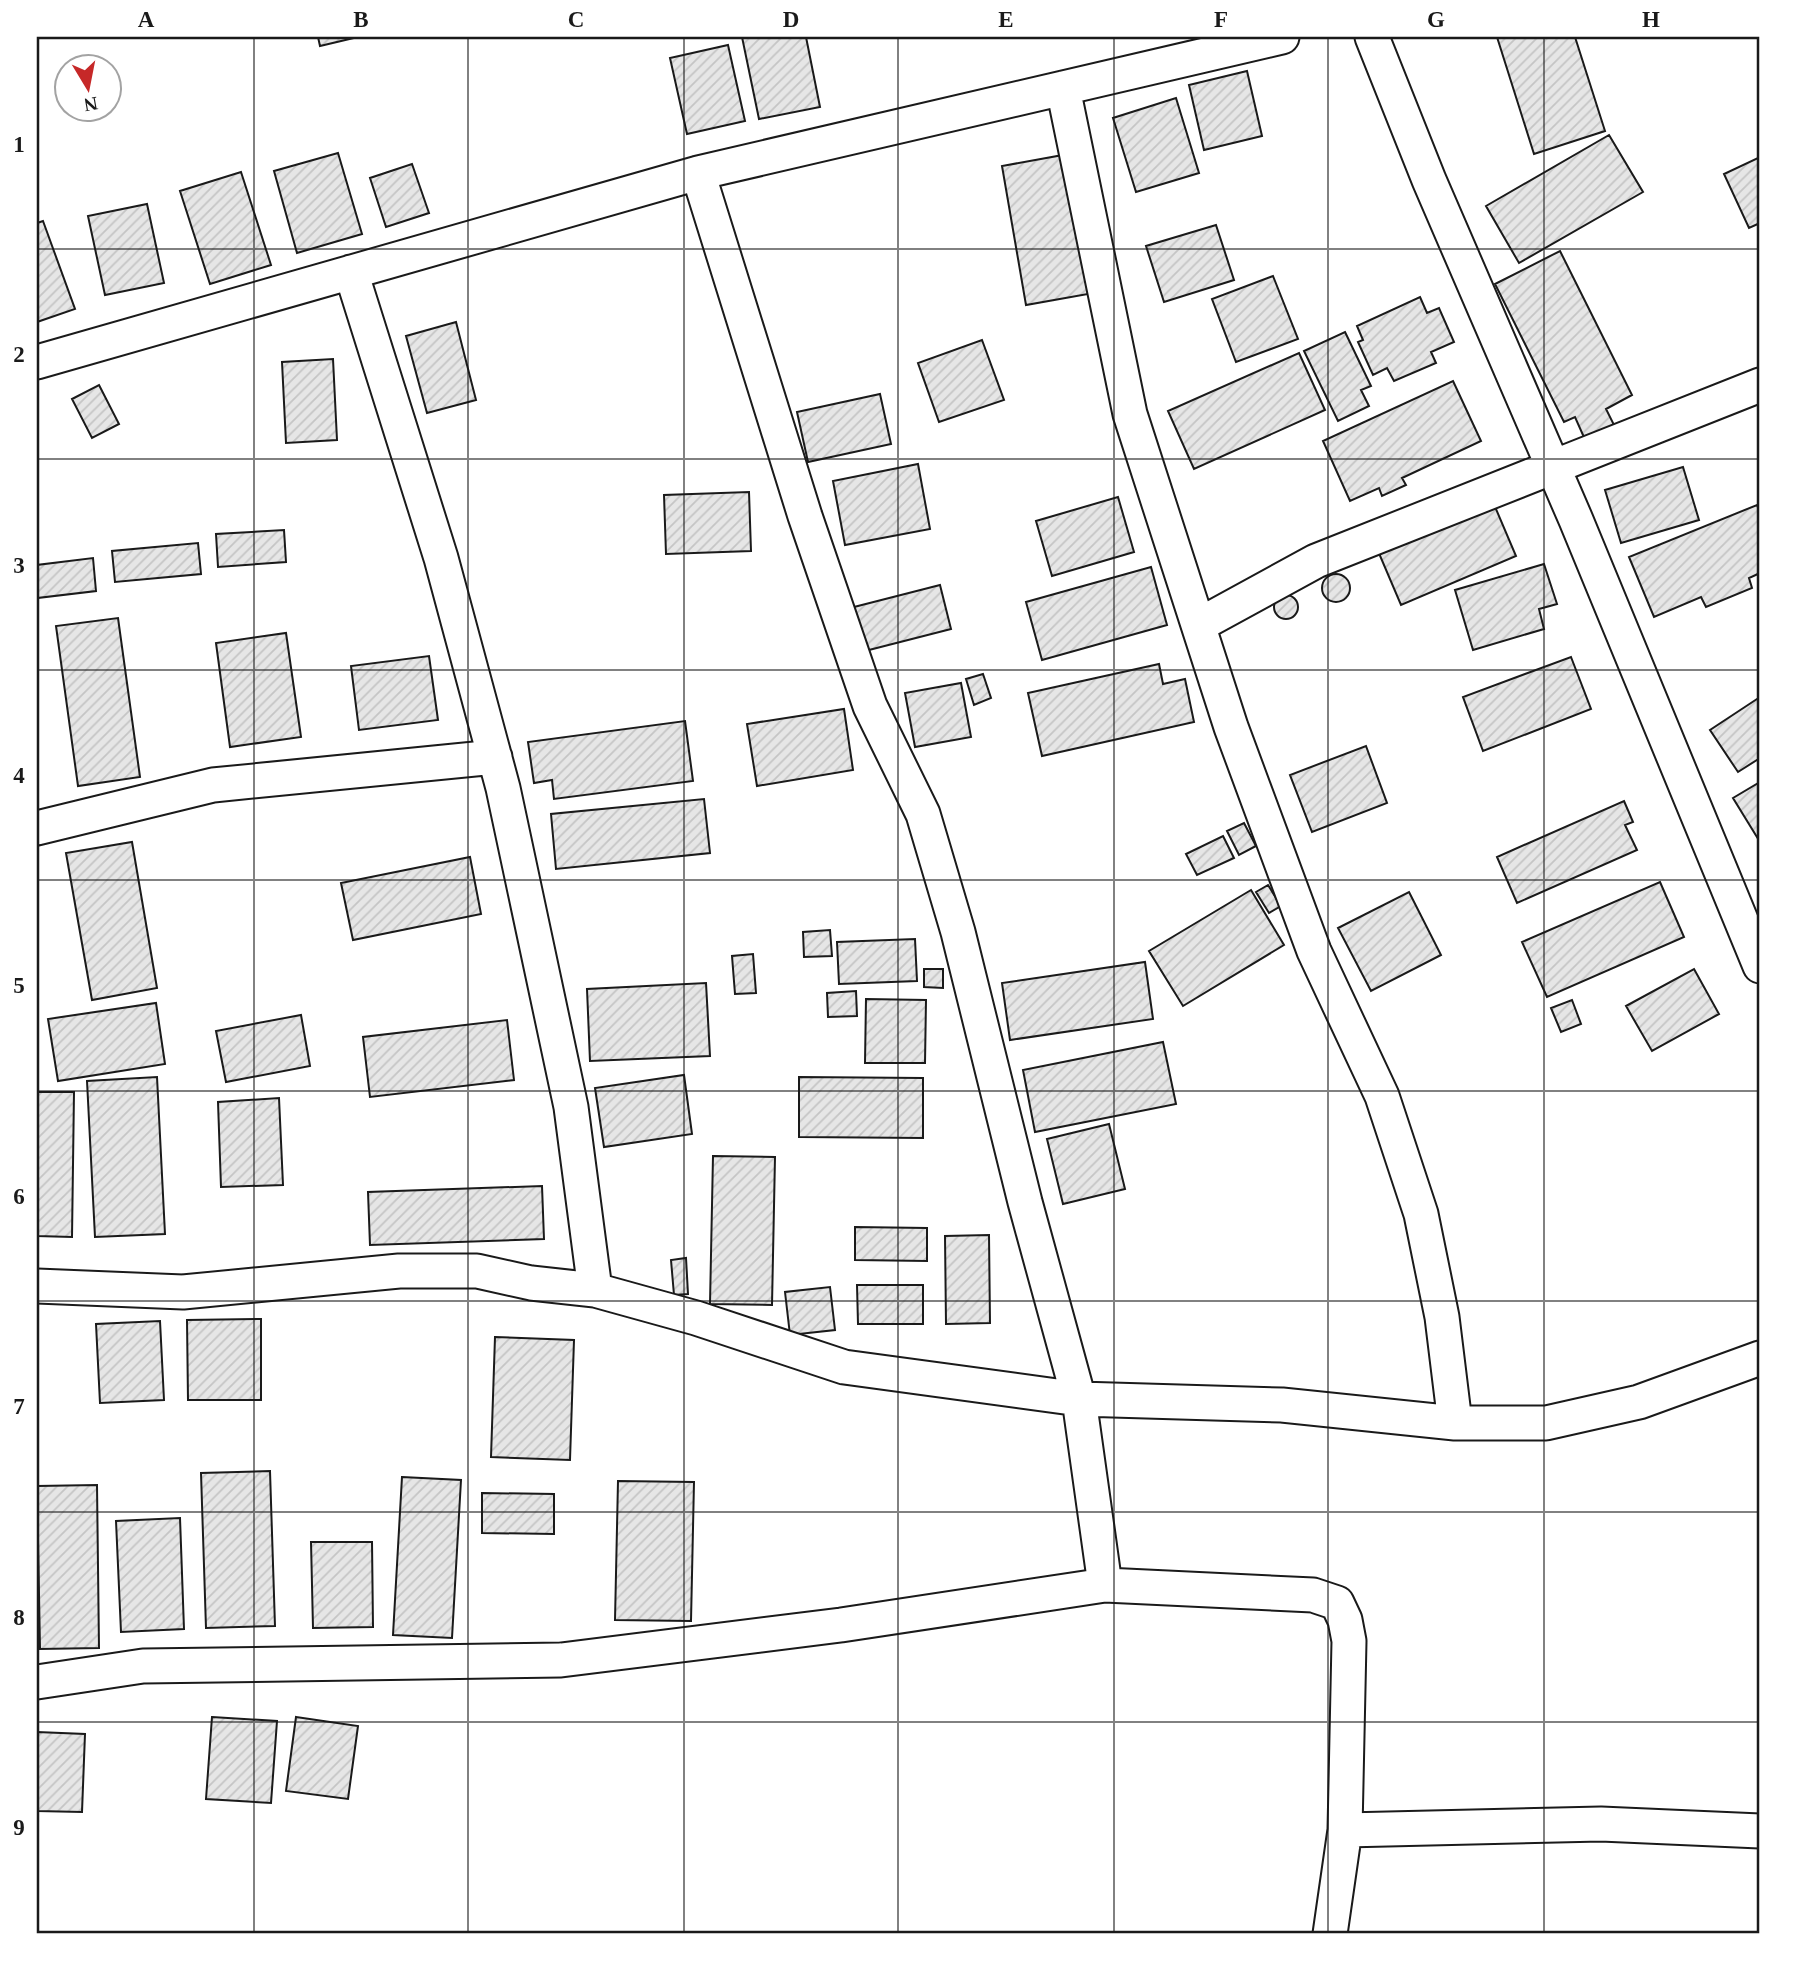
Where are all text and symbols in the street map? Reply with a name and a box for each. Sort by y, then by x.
text: A [138,7,155,32]
text: B [353,7,369,32]
text: C [568,7,584,32]
text: D [783,7,799,32]
text: E [998,7,1014,32]
text: F [1214,7,1228,32]
text: G [1427,7,1445,32]
text: H [1642,7,1660,32]
north arrow [52,52,122,122]
text: N [82,93,99,116]
text: 1 [13,132,25,157]
text: 2 [13,342,25,367]
text: 3 [13,553,25,578]
text: 4 [13,763,25,788]
text: 5 [13,973,25,998]
text: 6 [13,1184,25,1209]
text: 7 [13,1394,25,1419]
text: 8 [13,1605,25,1630]
text: 9 [13,1815,25,1840]

